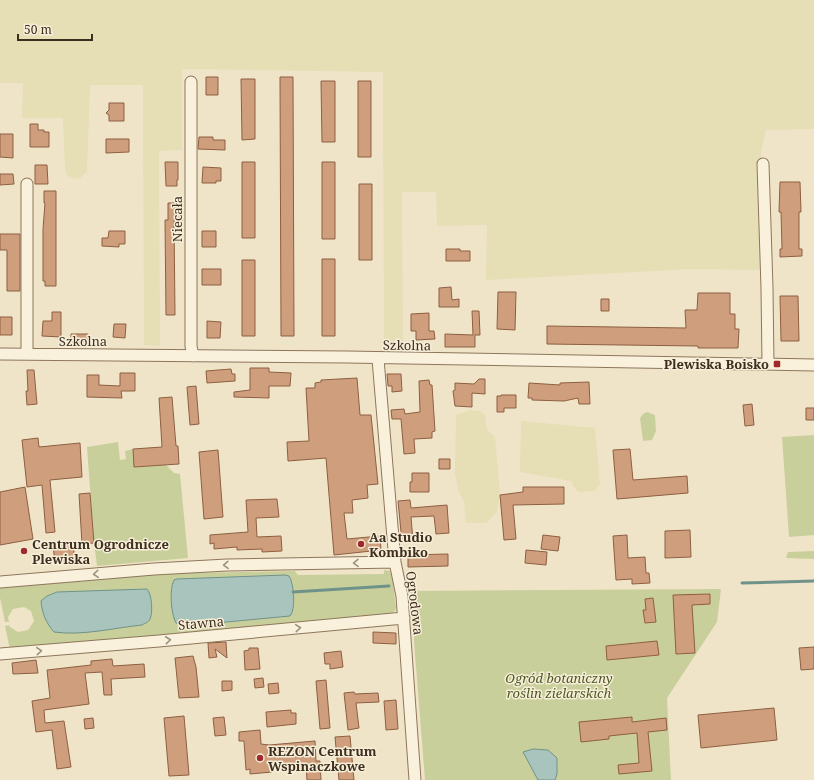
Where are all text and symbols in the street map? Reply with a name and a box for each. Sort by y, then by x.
scale bar [18,16,92,42]
text: 50 m [24,21,52,38]
street label: Niecała [168,196,186,242]
street label: Szkolna [59,332,107,350]
street label: Szkolna [383,336,431,354]
place label: Plewiska Boisko [664,355,769,373]
marker: Plewiska Boisko [772,359,782,369]
place label: Aa Studio Kombiko [369,528,432,561]
place label: Centrum Ogrodnicze Plewiska [32,535,169,568]
marker: Aa Studio Kombiko [356,539,366,549]
marker: Centrum Ogrodnicze Plewiska [19,546,29,556]
one-way arrow [353,559,359,567]
one-way arrow [223,560,229,569]
one-way arrow [93,569,99,578]
street label: Ogrodowa [402,570,428,636]
street label: Stawna [177,612,225,634]
one-way arrow [295,624,301,633]
one-way arrow [165,636,171,645]
one-way arrow [36,647,42,656]
park label: Ogród botaniczny roślin zielarskich [505,669,613,702]
place label: REZON Centrum Wspinaczkowe [268,742,377,775]
marker: REZON Centrum Wspinaczkowe [255,753,265,763]

